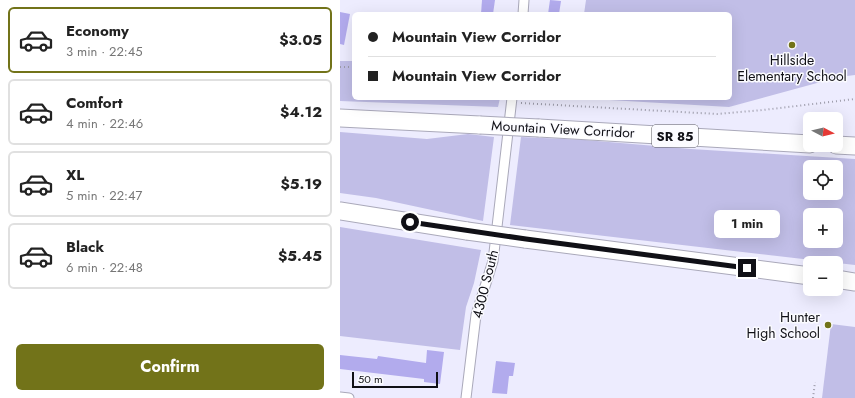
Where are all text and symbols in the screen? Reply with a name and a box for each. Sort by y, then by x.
text: Economy [66,20,129,42]
icon: car [18,22,54,58]
text: Mountain View Corridor [392,26,561,48]
text: $3.05 [279,29,322,51]
marker: Hillside Elementary School [787,40,797,50]
text: 3 min · 22:45 [66,42,143,61]
place label: Hillside Elementary School [737,50,847,86]
text: Mountain View Corridor [392,65,561,87]
text: Comfort [66,92,123,114]
icon: car [18,94,54,130]
text: $4.12 [280,101,322,123]
north arrow [803,112,843,152]
map controls [803,112,843,296]
text: 4 min · 22:46 [66,114,143,133]
street label: Mountain View Corridor [491,115,635,143]
road number: SR 85 [652,125,698,147]
button: locate [803,160,843,200]
text: XL [66,164,84,186]
icon: car [18,166,54,202]
text: $5.19 [280,173,322,195]
text: 5 min · 22:47 [66,186,142,205]
button: + [803,208,843,248]
callout: 1 min [714,210,780,238]
route start [401,213,419,231]
text: 1 min [731,214,763,233]
text: Black [66,236,104,258]
icon: car [18,238,54,274]
text: $5.45 [278,245,322,267]
street label: 4300 South [467,248,503,320]
button: − [803,256,843,296]
text: 6 min · 22:48 [66,258,143,277]
route end [738,259,756,277]
place label: Hunter High School [747,307,820,343]
marker: Hunter High School [823,320,833,330]
button: Confirm [16,344,324,390]
scale bar [352,370,438,389]
text: 50 m [358,371,383,387]

